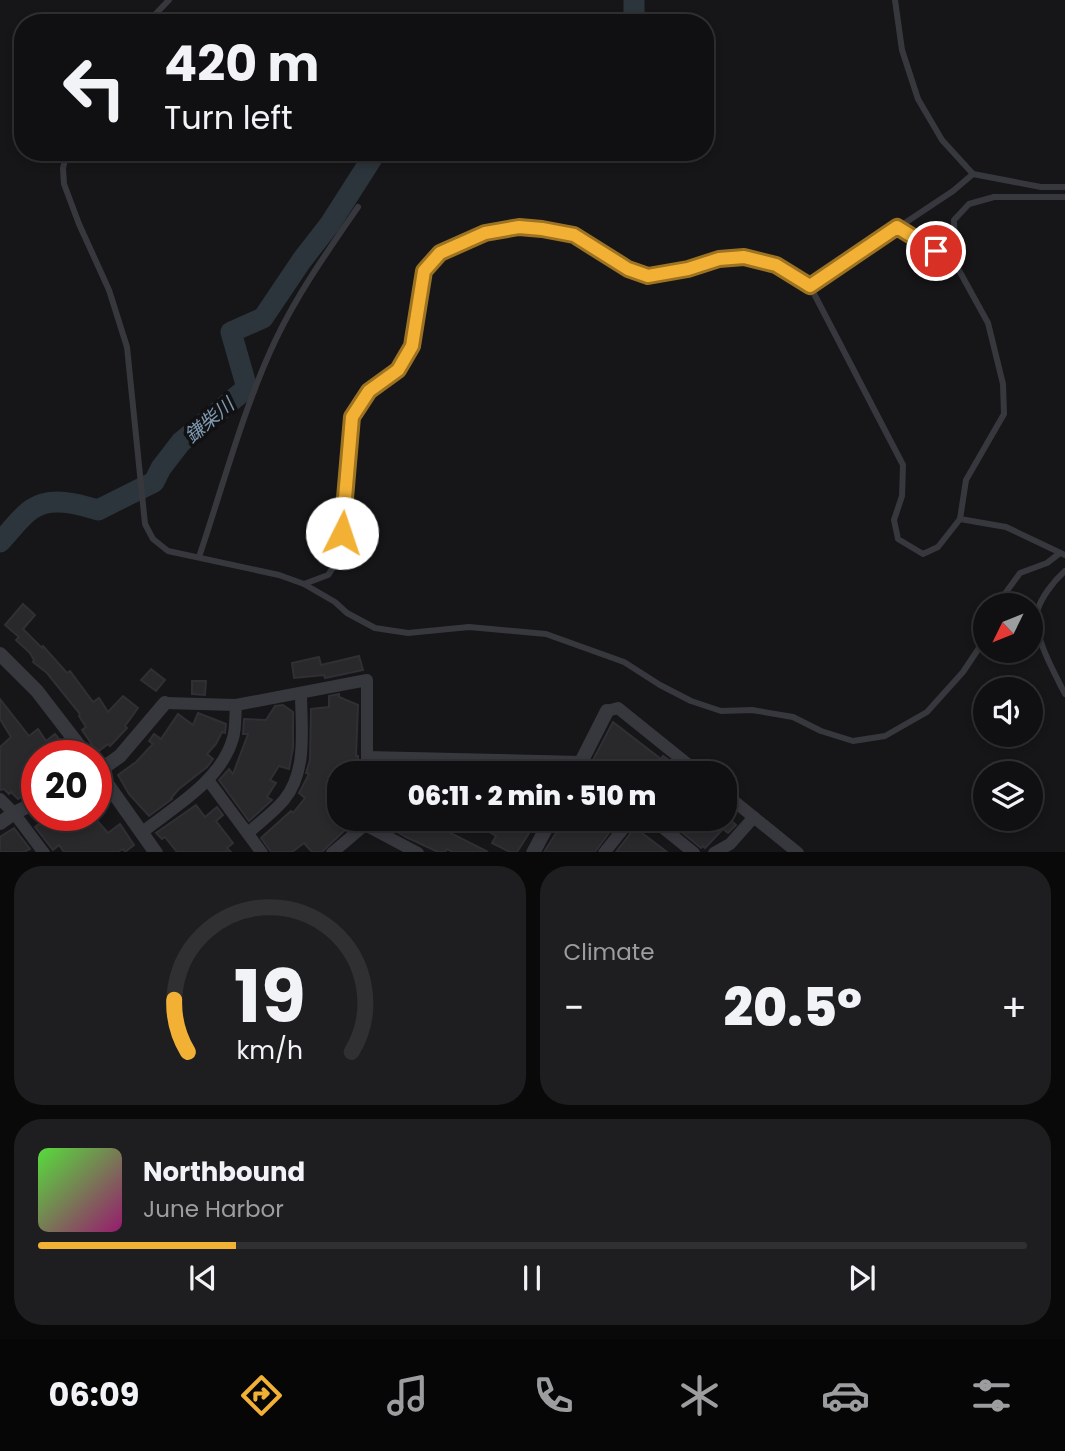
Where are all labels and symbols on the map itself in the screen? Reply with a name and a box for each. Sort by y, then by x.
pin [906,221,966,281]
water label: 鎌柴川 [179,390,241,449]
position arrow [305,496,379,570]
north arrow [973,593,1043,663]
speed limit sign: 20 [21,740,112,831]

